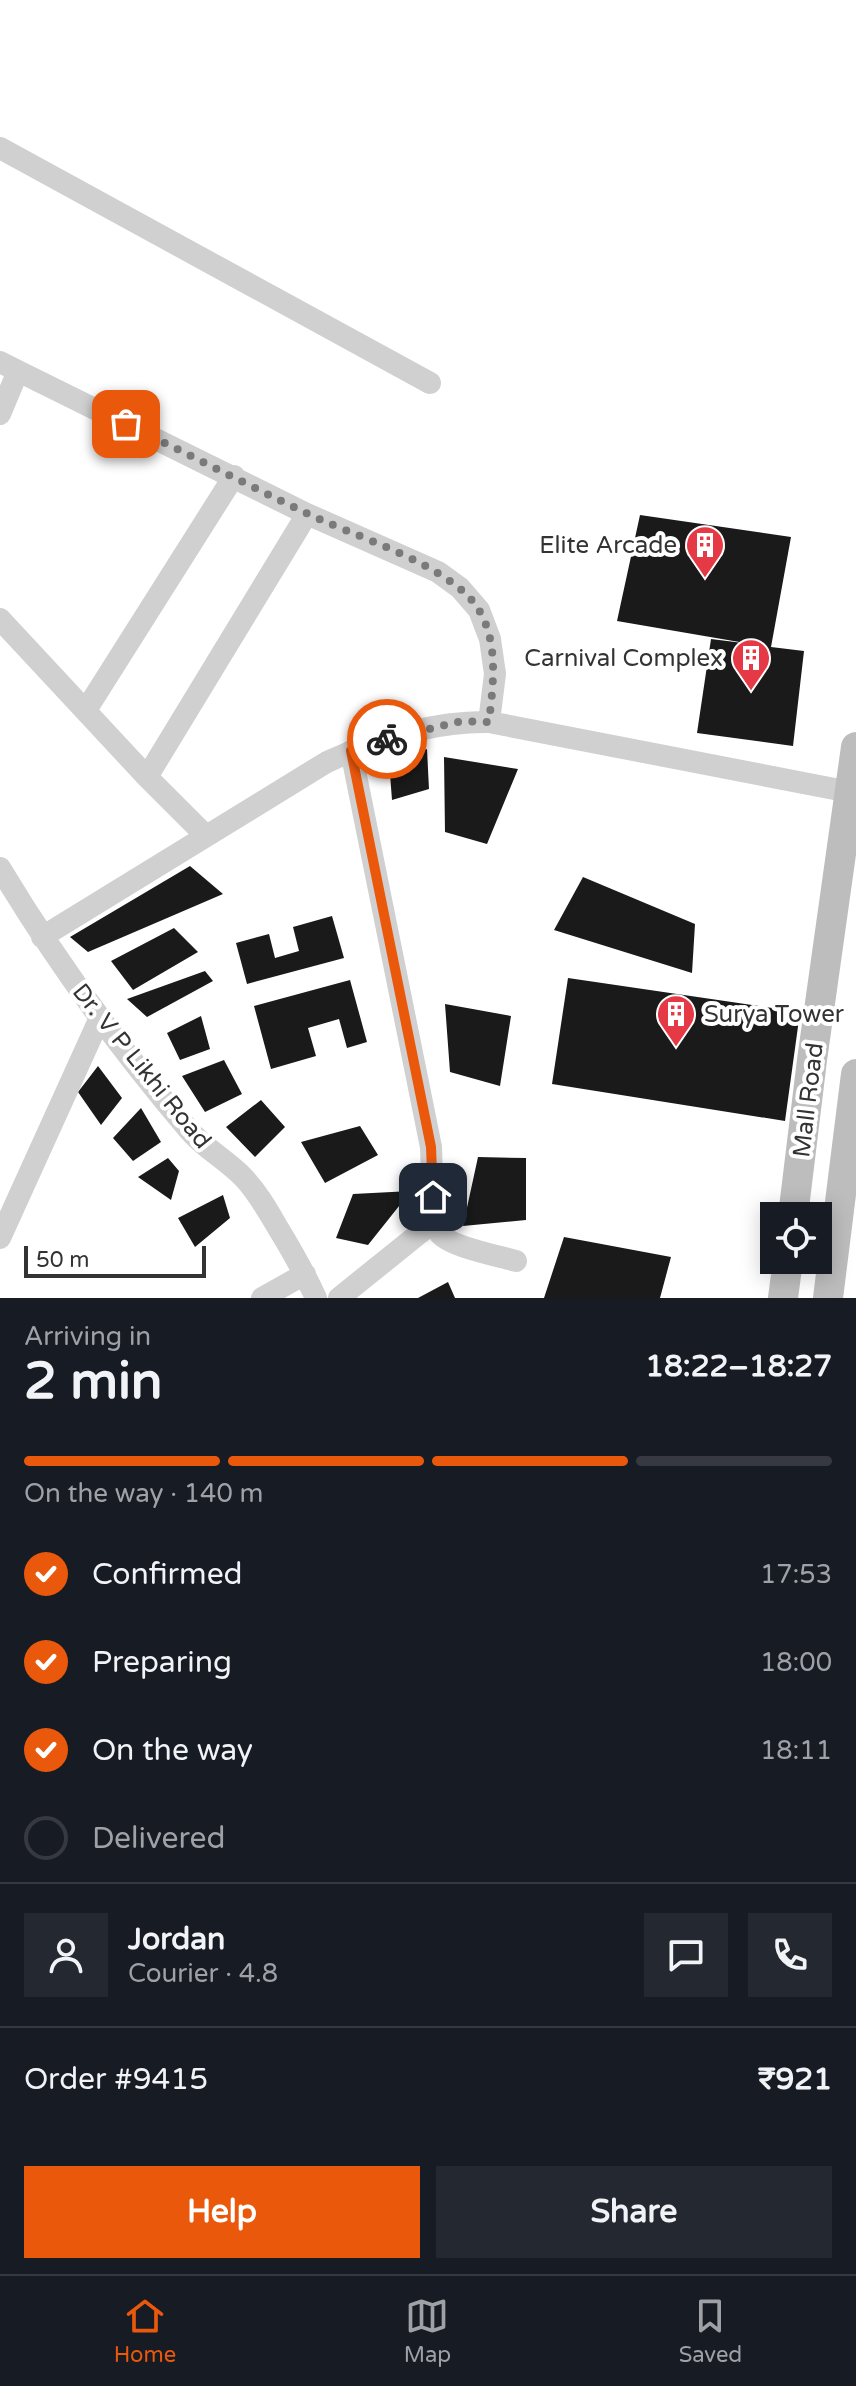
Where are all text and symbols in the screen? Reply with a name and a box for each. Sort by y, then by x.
pin [92,390,160,458]
icon: bag [104,402,148,446]
building icon: Elite Arcade [684,524,726,579]
place label: Elite Arcade [539,531,677,560]
building icon: Carnival Complex [730,637,772,692]
place label: Carnival Complex [524,644,723,673]
courier [347,699,427,779]
icon: bike [365,717,409,761]
street label: Dr. V P Likhi Road [66,978,217,1155]
building icon: Surya Tower [655,993,697,1048]
place label: Surya Tower [704,1000,845,1029]
street label: Mall Road [787,1041,830,1159]
pin [399,1163,467,1231]
icon: home [411,1175,455,1219]
map controls [760,1202,832,1274]
button: locate [760,1202,832,1274]
scale bar [24,1242,206,1278]
text: 50 m [36,1247,90,1273]
text: Arriving in [24,1321,151,1352]
text: 18:22–18:27 [645,1348,832,1385]
text: 2 min [24,1350,163,1413]
text: On the way · 140 m [24,1478,263,1509]
icon: check [24,1552,68,1596]
text: Confirmed [92,1556,243,1593]
text: 17:53 [760,1559,832,1590]
icon: check [24,1640,68,1684]
text: Preparing [92,1644,232,1681]
text: 18:00 [760,1647,832,1678]
icon: check [24,1728,68,1772]
text: On the way [92,1732,253,1769]
text: 18:11 [760,1735,832,1766]
text: Delivered [92,1820,226,1857]
button: person [24,1913,108,1997]
button: chat [644,1913,728,1997]
button: phone [748,1913,832,1997]
text: Jordan [128,1921,225,1958]
text: Courier · 4.8 [128,1958,278,1989]
text: Order #9415 [24,2061,208,2098]
text: ₹921 [758,2061,832,2098]
button: Help [24,2166,420,2258]
button: Share [436,2166,832,2258]
tab: Home [114,2294,176,2368]
tab: Map [404,2294,451,2368]
tab: Saved [679,2294,742,2368]

